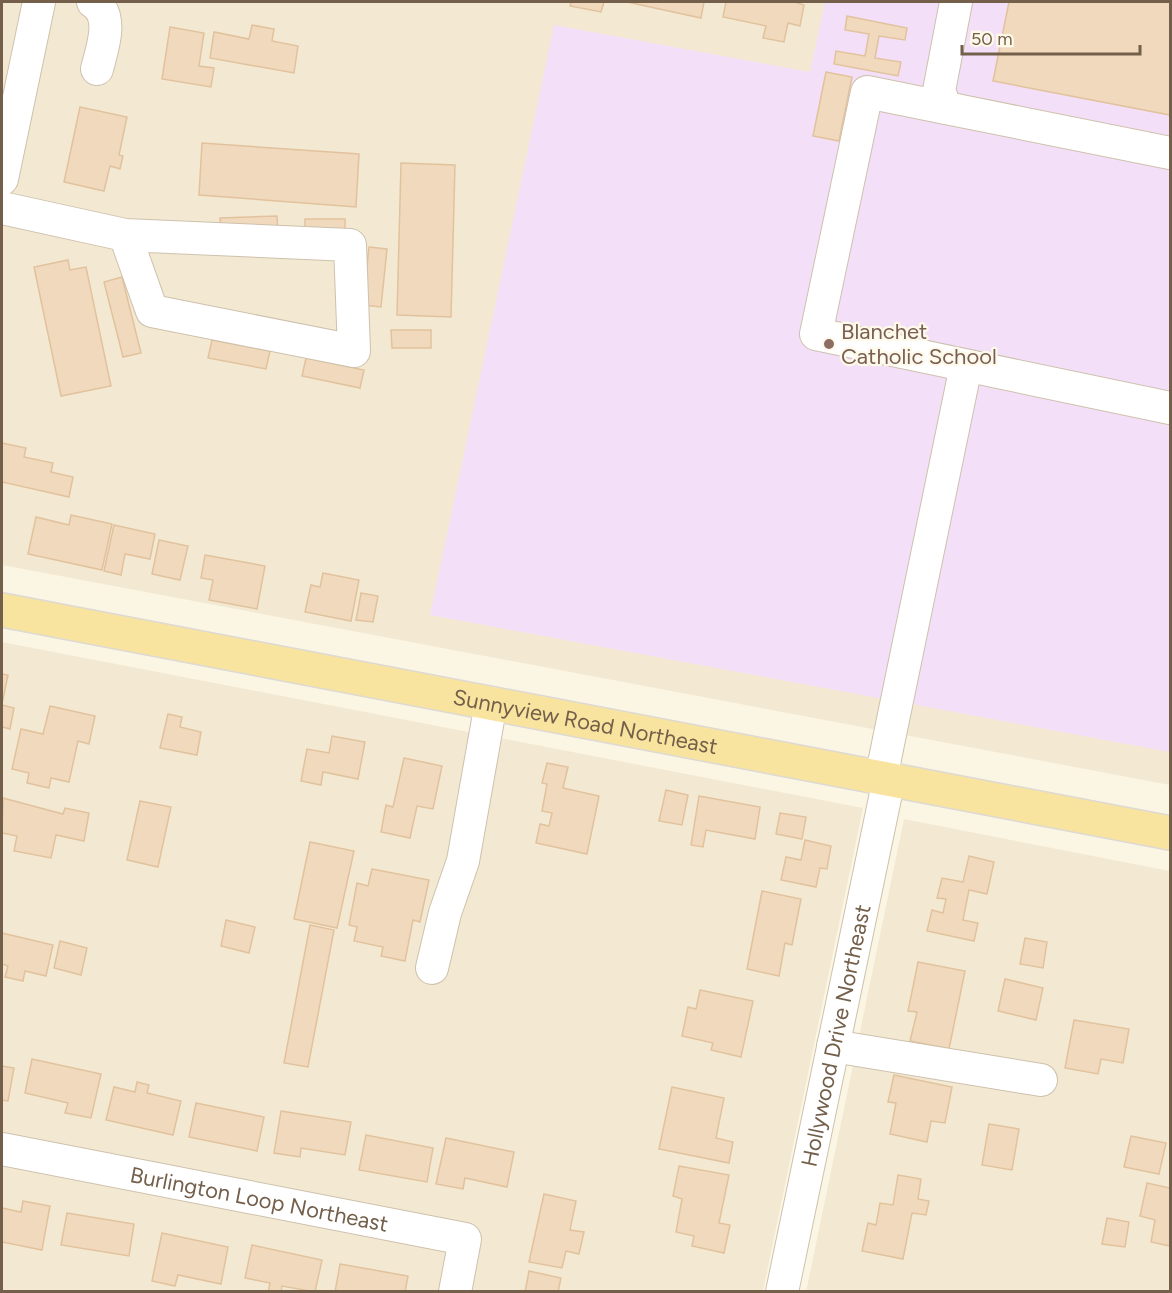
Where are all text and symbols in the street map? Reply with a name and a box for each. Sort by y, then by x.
scale bar [962,18,1140,56]
text: 50 m [971,28,1013,50]
place label: Blanchet Catholic School [841,318,997,370]
marker: Blanchet Catholic School [822,337,836,351]
street label: Sunnyview Road Northeast [451,683,720,760]
street label: Hollywood Drive Northeast [795,902,876,1169]
street label: Burlington Loop Northeast [128,1161,390,1237]

